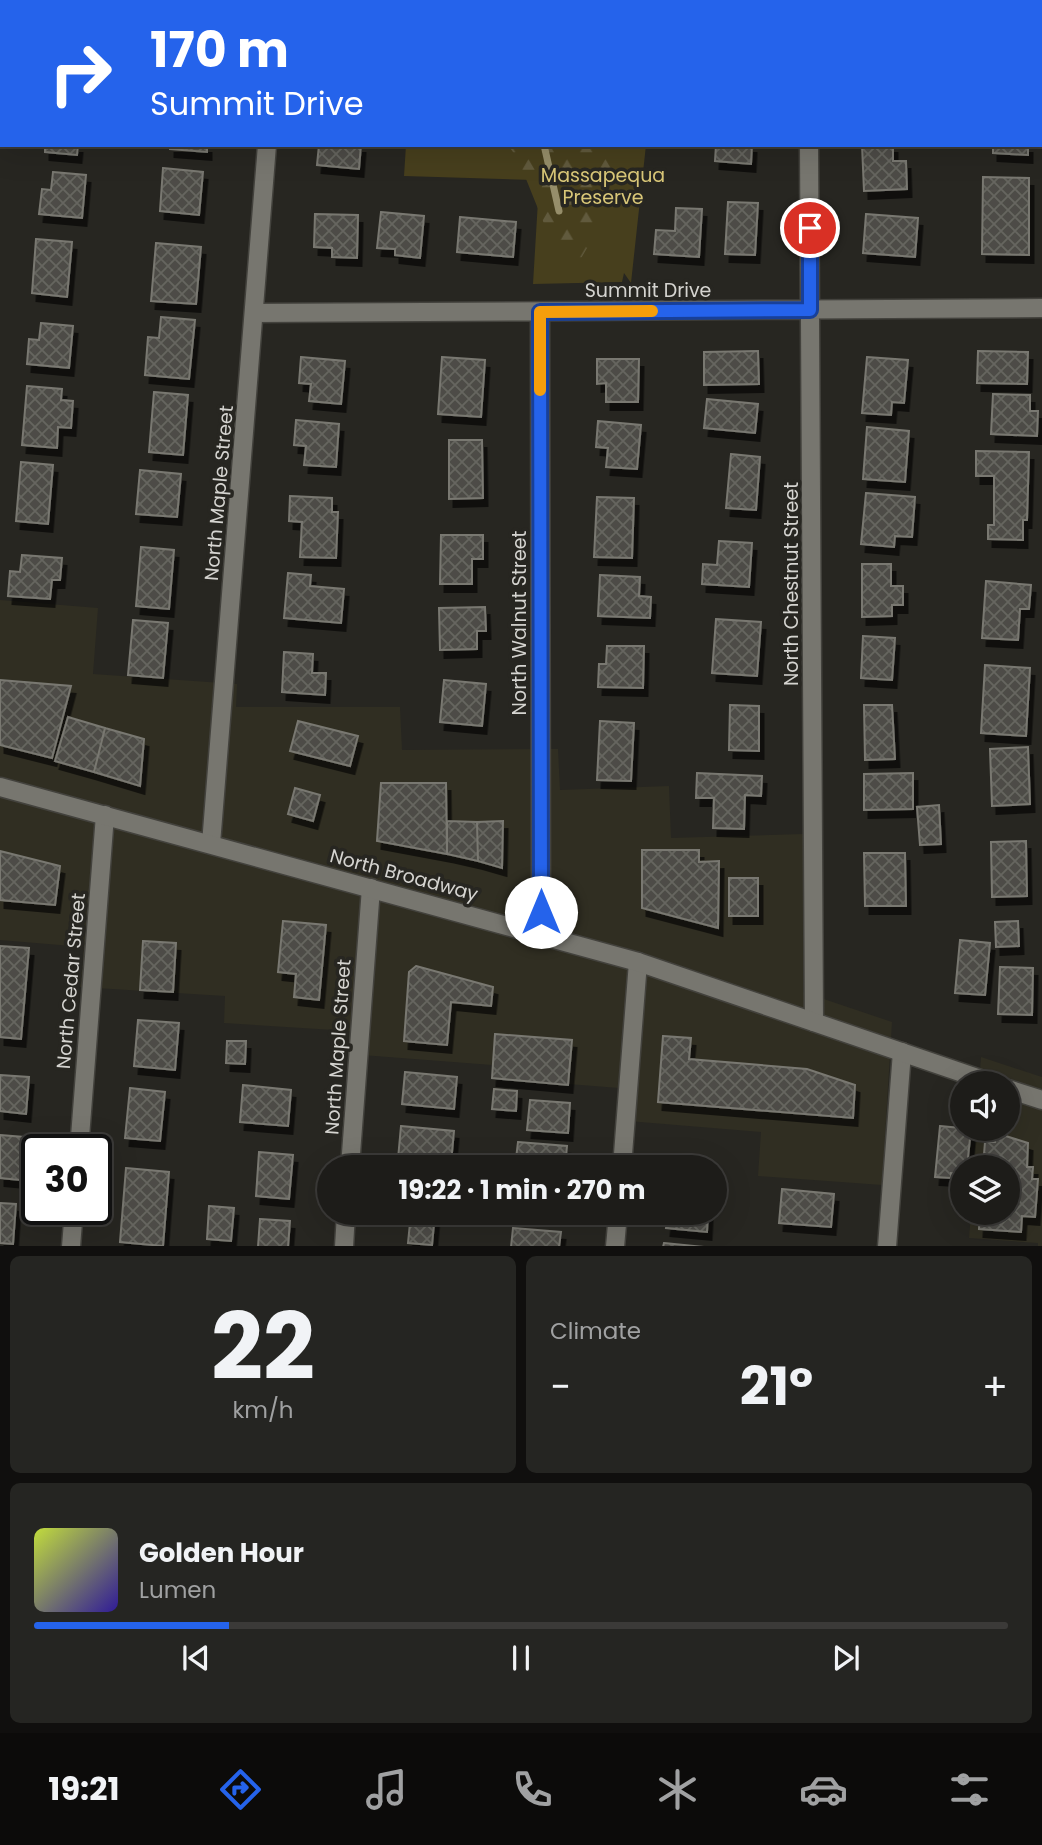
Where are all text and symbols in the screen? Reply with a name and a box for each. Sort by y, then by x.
text: 170 m [150,16,289,84]
icon: right [35,28,126,119]
text: Summit Drive [150,81,363,126]
park label: Massapequa Preserve [541,162,665,211]
pin [780,198,840,258]
icon: arrive [791,209,829,247]
street label: Summit Drive [585,277,711,304]
street label: North Maple Street [198,404,240,582]
street label: North Chestnut Street [778,482,805,686]
street label: North Walnut Street [506,531,533,715]
street label: North Broadway [327,842,481,908]
position arrow [504,875,578,949]
street label: North Cedar Street [50,892,92,1070]
street label: North Maple Street [318,958,358,1136]
map controls [950,1071,1020,1225]
button: sound [950,1071,1020,1141]
speed limit sign: 30 [21,1134,112,1225]
button: layers [950,1155,1020,1225]
text: 19:22 · 1 min · 270 m [398,1172,646,1208]
text: 22 [211,1283,315,1411]
text: Climate [550,1315,641,1347]
text: 21° [740,1350,813,1423]
text: − [550,1360,571,1413]
text: + [982,1360,1008,1413]
text: km/h [232,1394,294,1426]
text: Golden Hour [139,1535,304,1571]
text: Lumen [139,1574,216,1606]
icon: previous [177,1639,215,1677]
icon: pause [502,1639,540,1677]
icon: next [827,1639,865,1677]
icon: directions [216,1765,265,1814]
icon: music [362,1765,411,1814]
icon: phone [508,1765,557,1814]
icon: climate [653,1765,702,1814]
icon: car [799,1765,848,1814]
icon: filters [945,1765,994,1814]
text: 19:21 [48,1766,119,1811]

